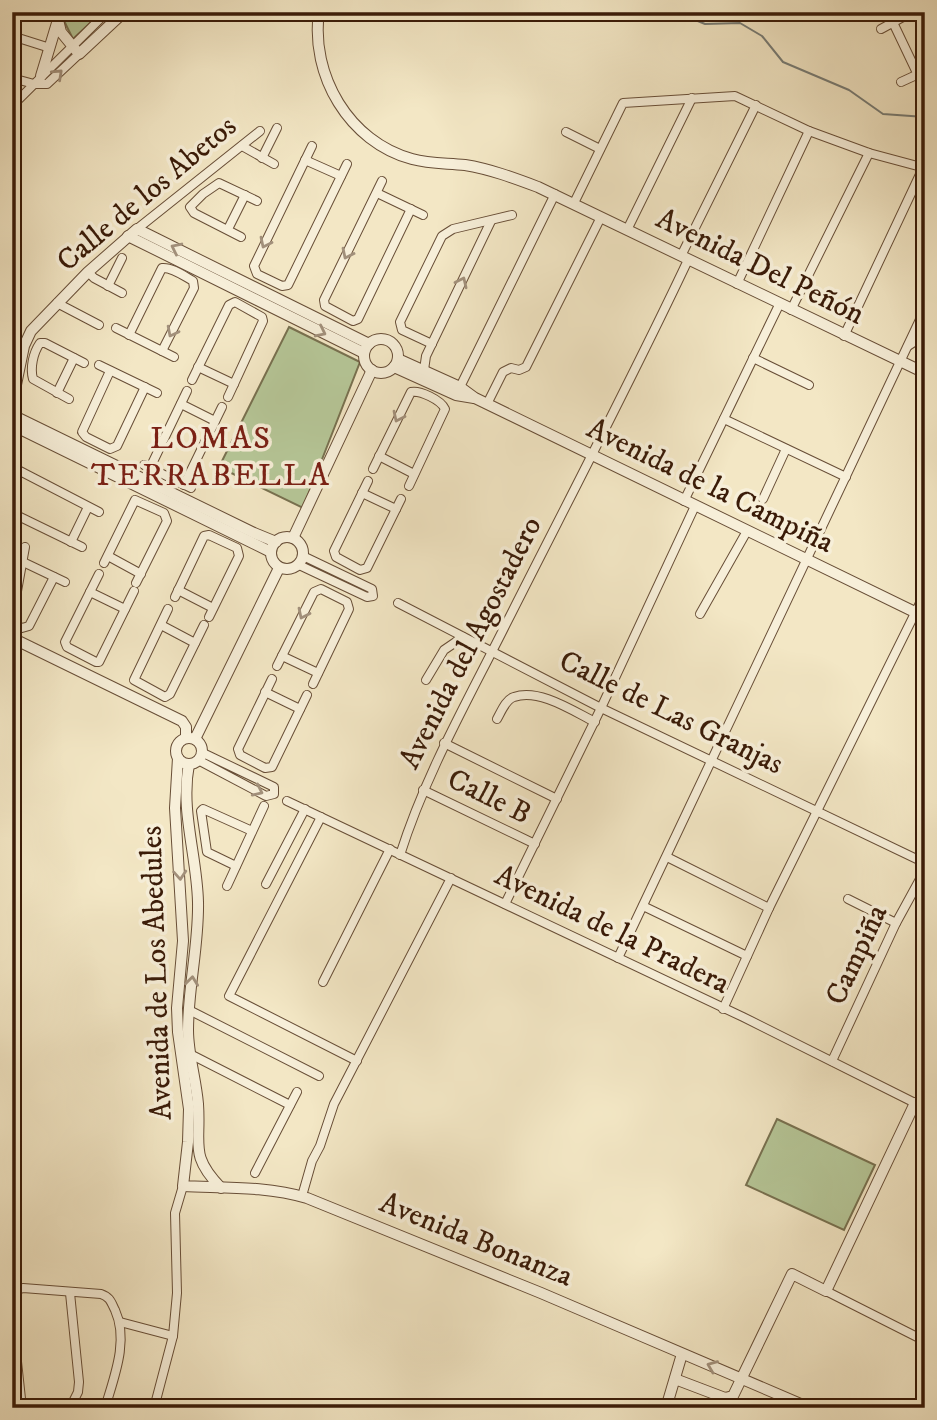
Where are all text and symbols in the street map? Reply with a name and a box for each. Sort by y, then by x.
one-way arrow [50,69,63,82]
street label: Calle de los Abetos [50,108,244,280]
street label: Avenida Del Peñón [650,201,870,334]
one-way arrow [259,236,273,248]
one-way arrow [171,242,183,256]
one-way arrow [341,247,355,259]
one-way arrow [453,277,467,289]
one-way arrow [314,323,326,337]
one-way arrow [167,325,181,337]
one-way arrow [393,410,407,422]
street label: Avenida de la Campiña [581,410,840,562]
district label: LOMAS TERRABELLA [91,419,331,496]
street label: Avenida del Agostadero [391,511,551,775]
one-way arrow [297,607,311,619]
street label: Calle de Las Granjas [553,643,789,783]
street label: Calle B [441,761,537,833]
one-way arrow [251,783,263,797]
street label: Avenida de Los Abedules [133,825,181,1121]
street label: Avenida de la Pradera [489,857,735,1003]
one-way arrow [172,870,187,881]
street label: Campiña [818,899,896,1011]
one-way arrow [184,975,199,987]
street label: Avenida Bonanza [374,1184,578,1296]
one-way arrow [706,1360,718,1374]

